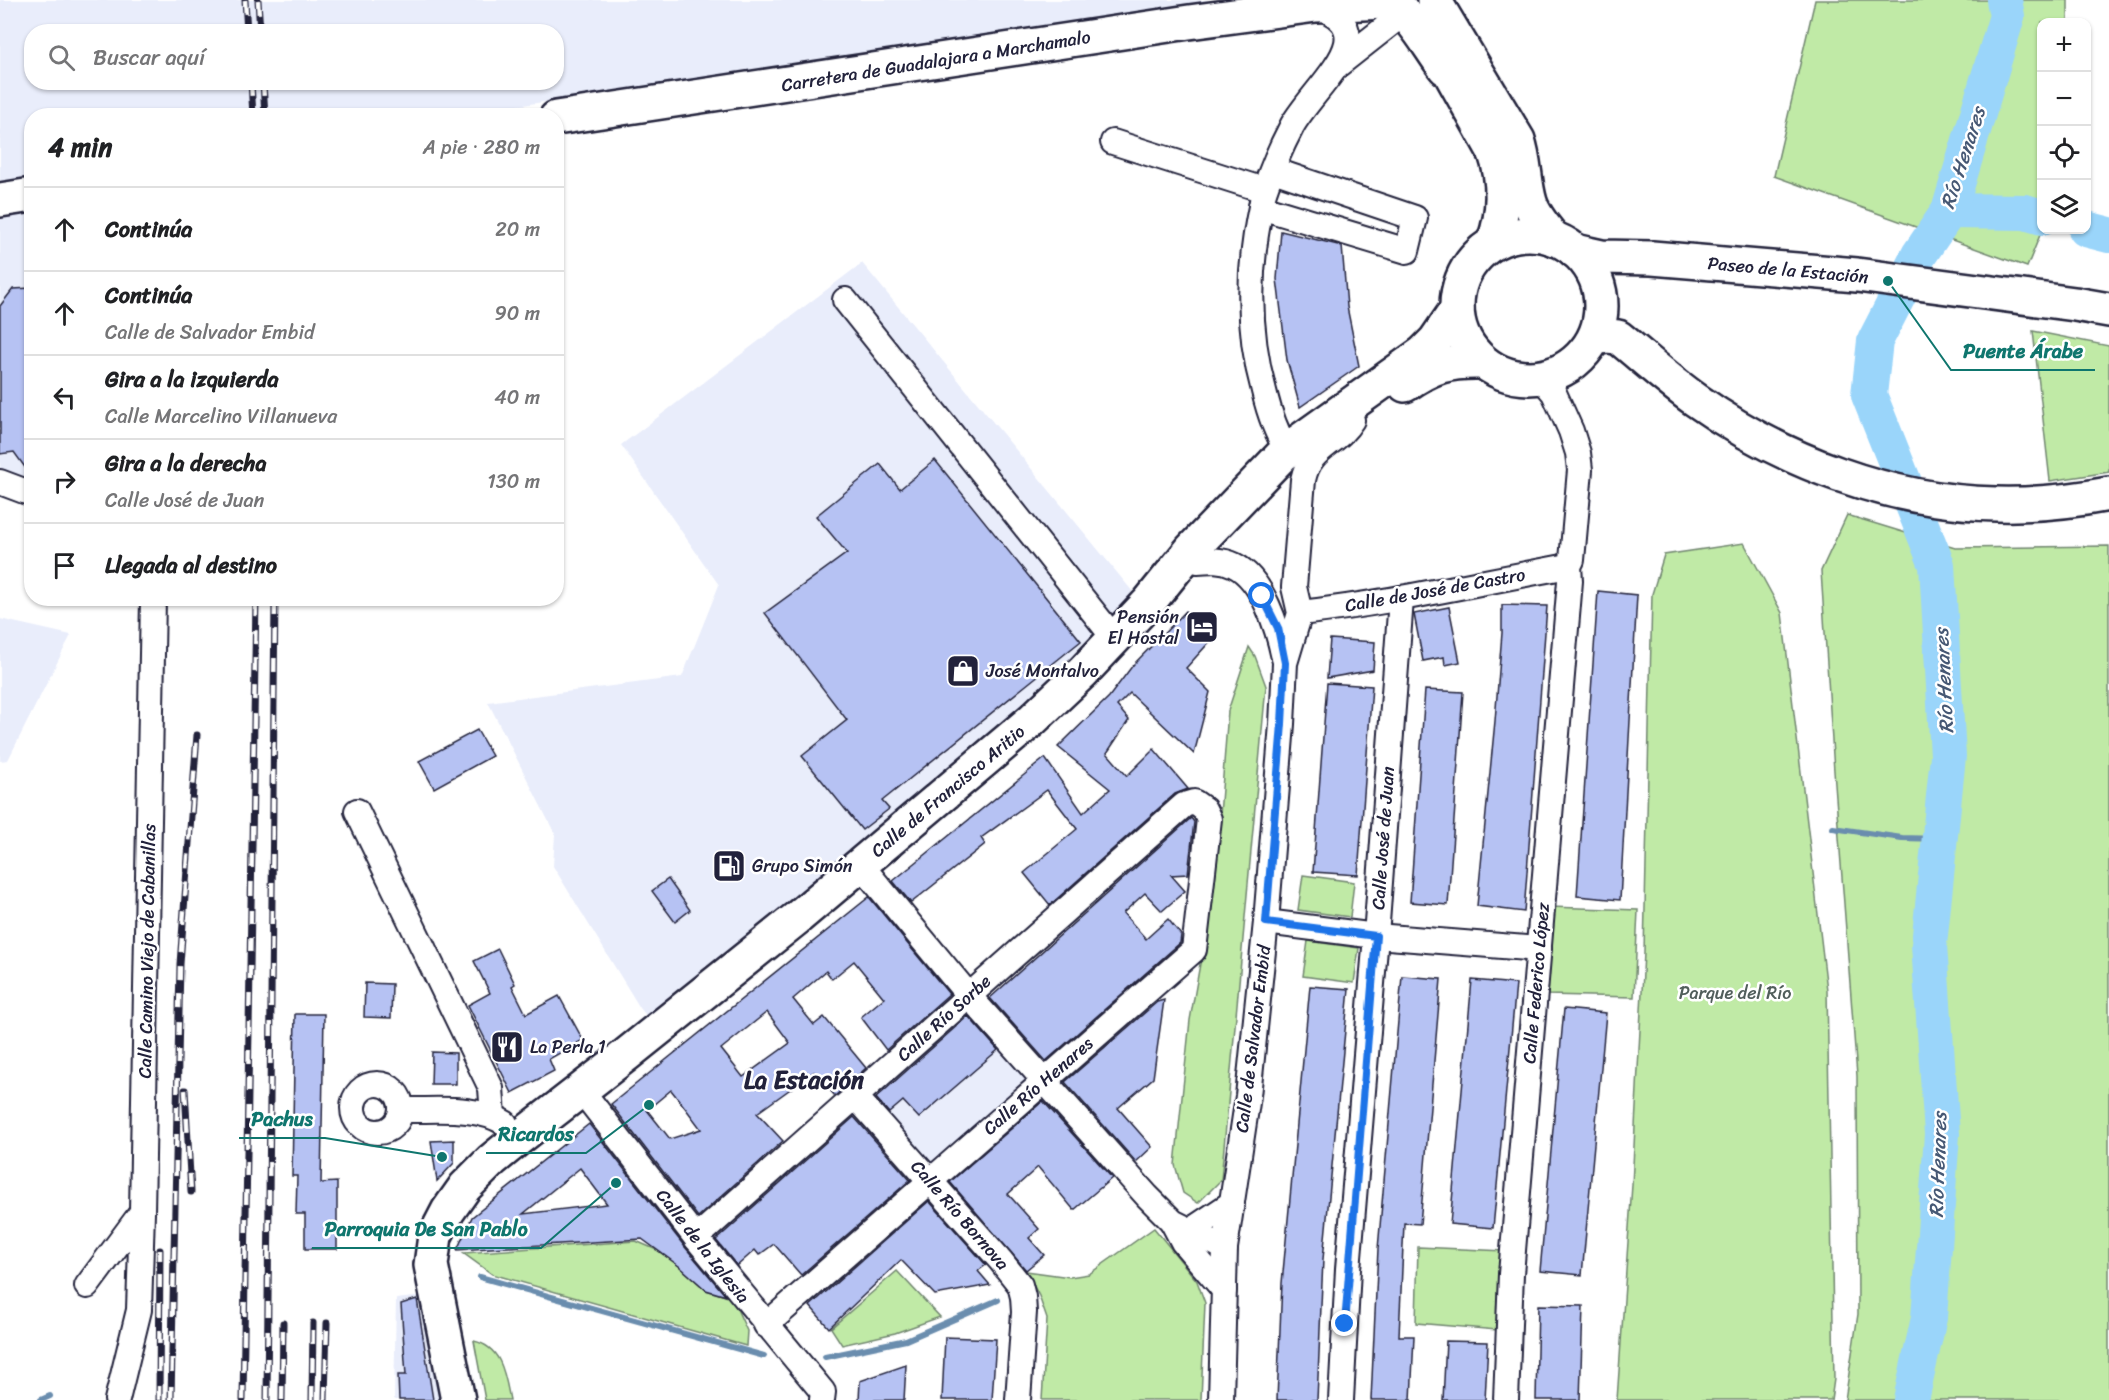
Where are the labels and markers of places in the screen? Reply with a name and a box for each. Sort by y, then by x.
callout: Puente Árabe [1951,332,2095,370]
place label: Pensión El Hostal [1108,601,1180,654]
hotel icon: Pensión El Hostal [1184,609,1220,645]
shop icon: José Montalvo [945,653,981,689]
place label: José Montalvo [985,655,1099,687]
fuel station icon: Grupo Simón [711,848,747,884]
place label: Grupo Simón [752,850,853,882]
restaurant icon: La Perla 1 [489,1029,525,1065]
place label: La Perla 1 [530,1031,606,1063]
callout: Pachus [239,1100,325,1138]
callout: Ricardos [486,1115,586,1153]
callout: Parroquia De San Pablo [312,1210,541,1248]

